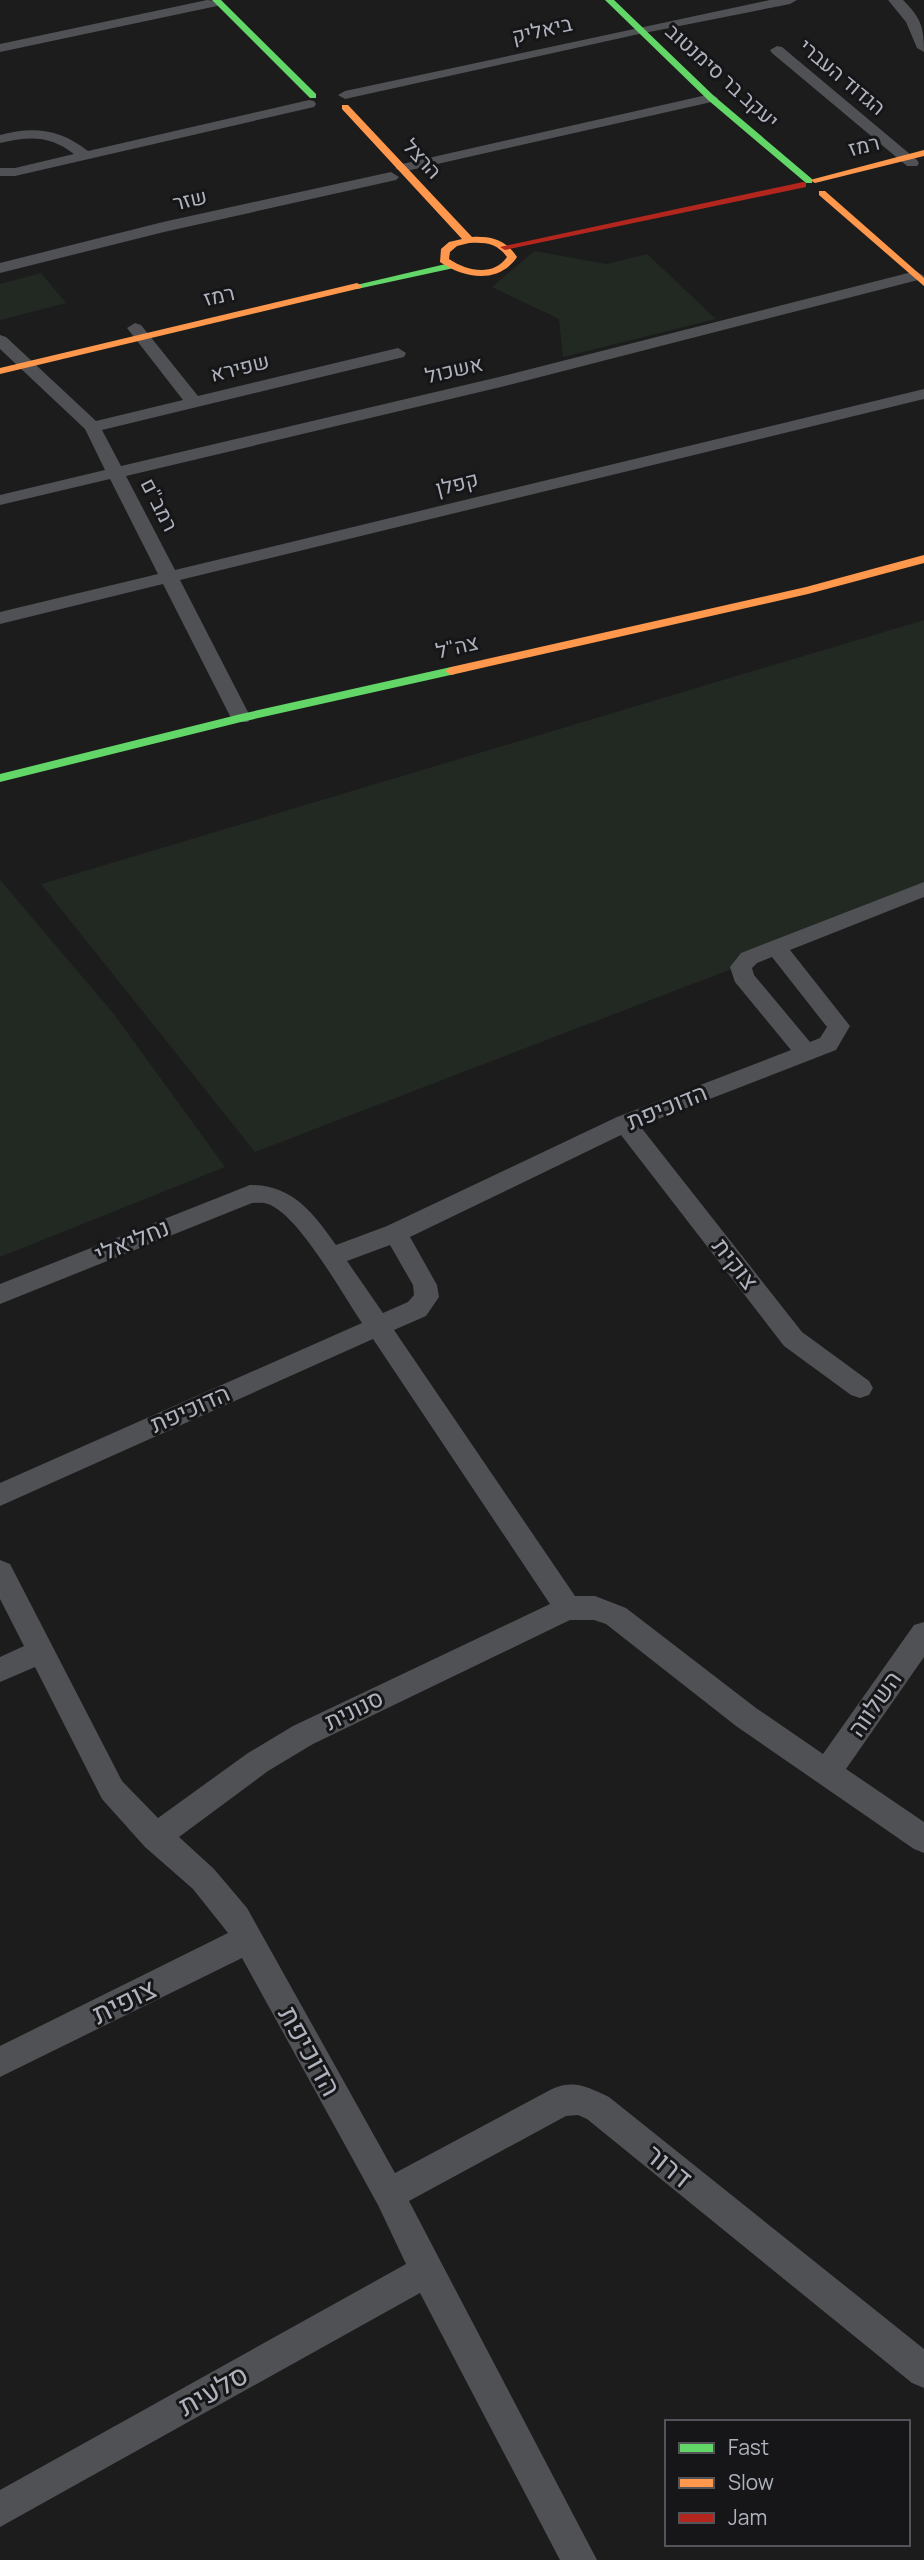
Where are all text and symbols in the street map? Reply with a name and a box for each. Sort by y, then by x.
street label: ביאליק [509,9,575,50]
street label: יעקב בר סימנטוב [660,17,785,134]
street label: הגדוד העברי [793,32,892,121]
street label: רמז [845,128,882,162]
street label: הרצל [397,132,448,184]
street label: שזר [170,182,210,217]
street label: רמז [200,278,237,312]
street label: שפירא [207,346,272,388]
street label: אשכול [422,349,485,389]
street label: קפלן [432,464,481,502]
street label: רמב"ם [135,473,185,536]
street label: צה"ל [433,628,481,664]
street label: הדוכיפת [621,1075,712,1137]
street label: נחליאלי [89,1210,174,1269]
street label: צוקית [706,1230,767,1296]
street label: הדוכיפת [144,1375,234,1440]
street label: השלווה [839,1663,908,1743]
street label: סנונית [318,1680,388,1737]
street label: צופית [85,1968,162,2032]
street label: הדוכיפת [271,1999,351,2103]
street label: דרור [638,2135,701,2196]
street label: סלעית [171,2354,254,2424]
legend [665,2420,910,2546]
text: Fast [728,2433,769,2461]
text: Slow [728,2468,774,2496]
text: Jam [728,2503,767,2531]

